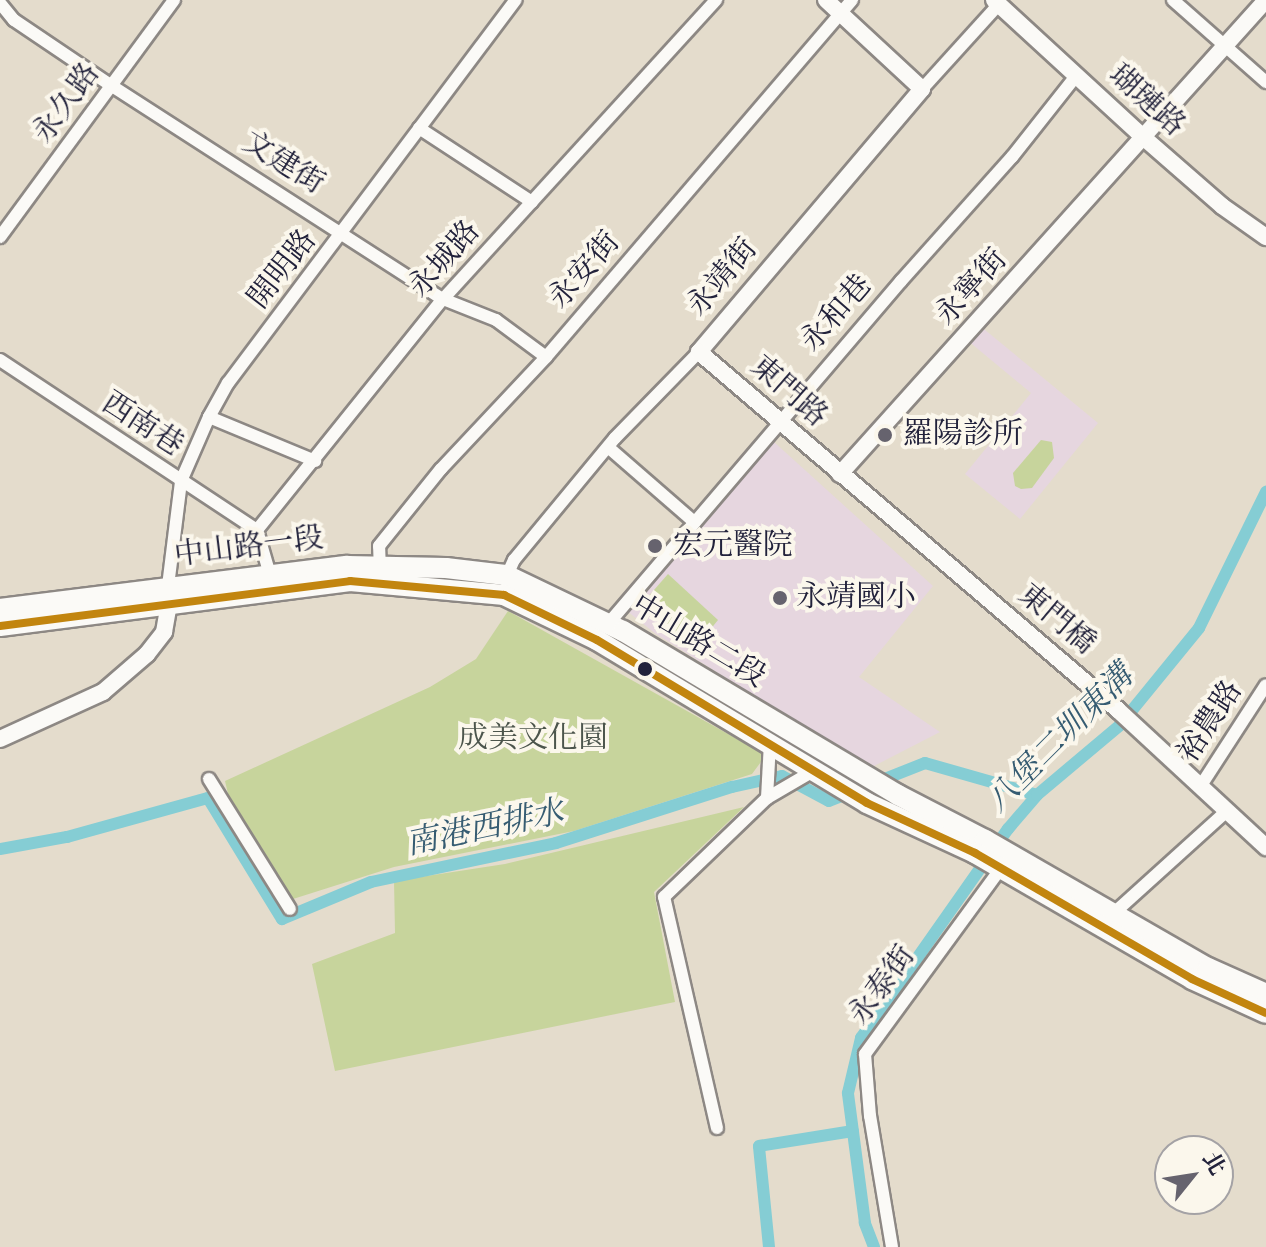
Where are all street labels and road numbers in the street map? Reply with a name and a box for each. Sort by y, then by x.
street label: 永久路 [26,57,108,151]
street label: 瑚璉路 [1101,58,1191,144]
street label: 文建街 [235,125,331,203]
street label: 永城路 [402,214,488,306]
street label: 開明路 [241,223,325,317]
street label: 永安街 [542,225,628,317]
street label: 永靖街 [680,232,766,324]
street label: 永寧街 [929,243,1015,333]
street label: 永和巷 [794,268,880,360]
street label: 東門路 [742,349,834,435]
street label: 西南巷 [94,385,190,465]
street label: 中山路一段 [172,521,326,575]
street label: 東門橋 [1010,577,1102,663]
street label: 中山路二段 [624,588,772,696]
street label: 裕農路 [1171,674,1251,770]
street label: 永泰街 [842,939,924,1033]

